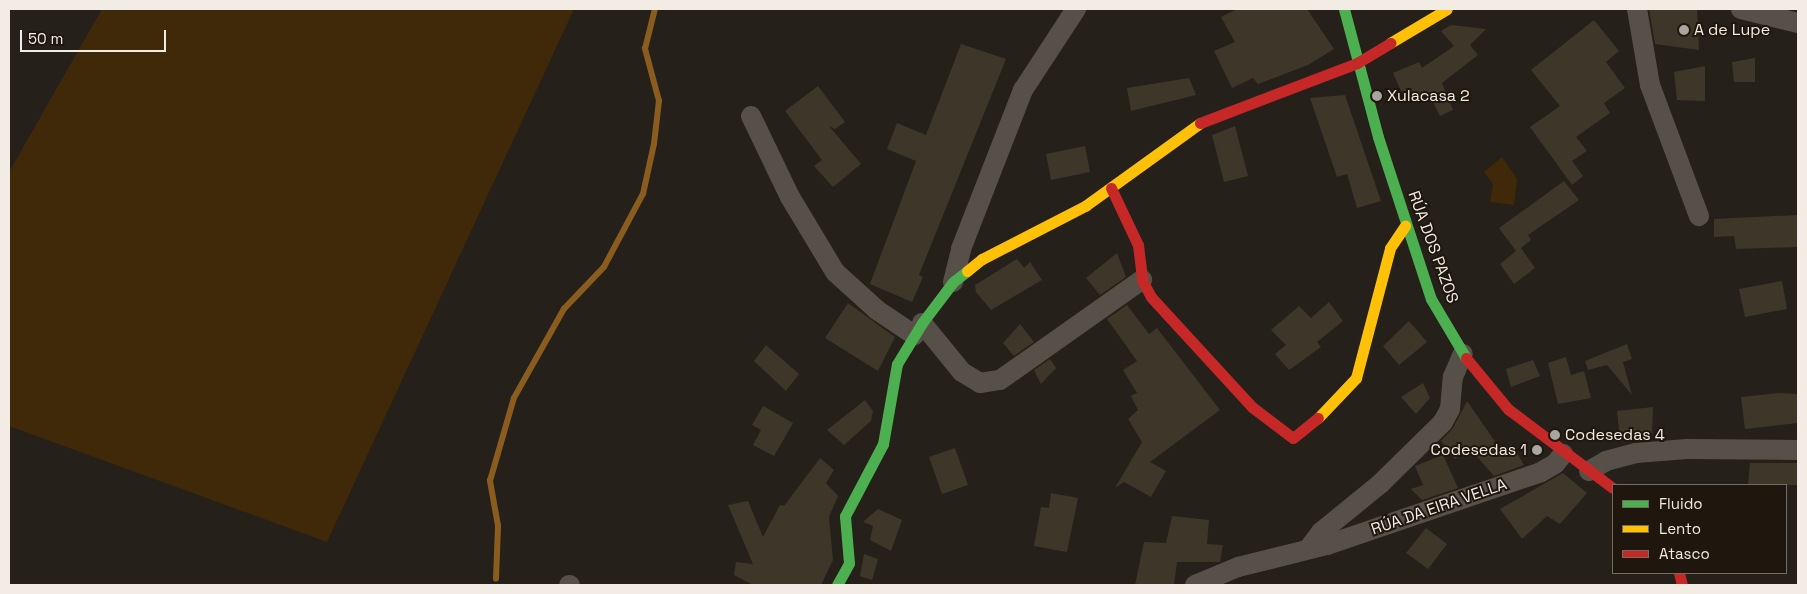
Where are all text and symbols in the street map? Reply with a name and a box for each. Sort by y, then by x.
scale bar [22,20,169,52]
place label: A de Lupe [1694,20,1770,40]
marker: A de Lupe [1678,24,1690,36]
text: 50 m [28,29,63,48]
place label: Xulacasa 2 [1387,86,1470,106]
marker: Xulacasa 2 [1371,90,1383,102]
street label: RÚA DOS PAZOS [1404,188,1462,306]
place label: Codesedas 4 [1565,425,1665,445]
marker: Codesedas 4 [1549,429,1561,441]
place label: Codesedas 1 [1430,440,1527,460]
marker: Codesedas 1 [1531,444,1543,456]
street label: RÚA DA EIRA VELLA [1368,475,1510,539]
legend [1612,484,1787,574]
text: Fluido [1659,494,1703,513]
text: Lento [1659,519,1701,538]
text: Atasco [1659,544,1710,563]

